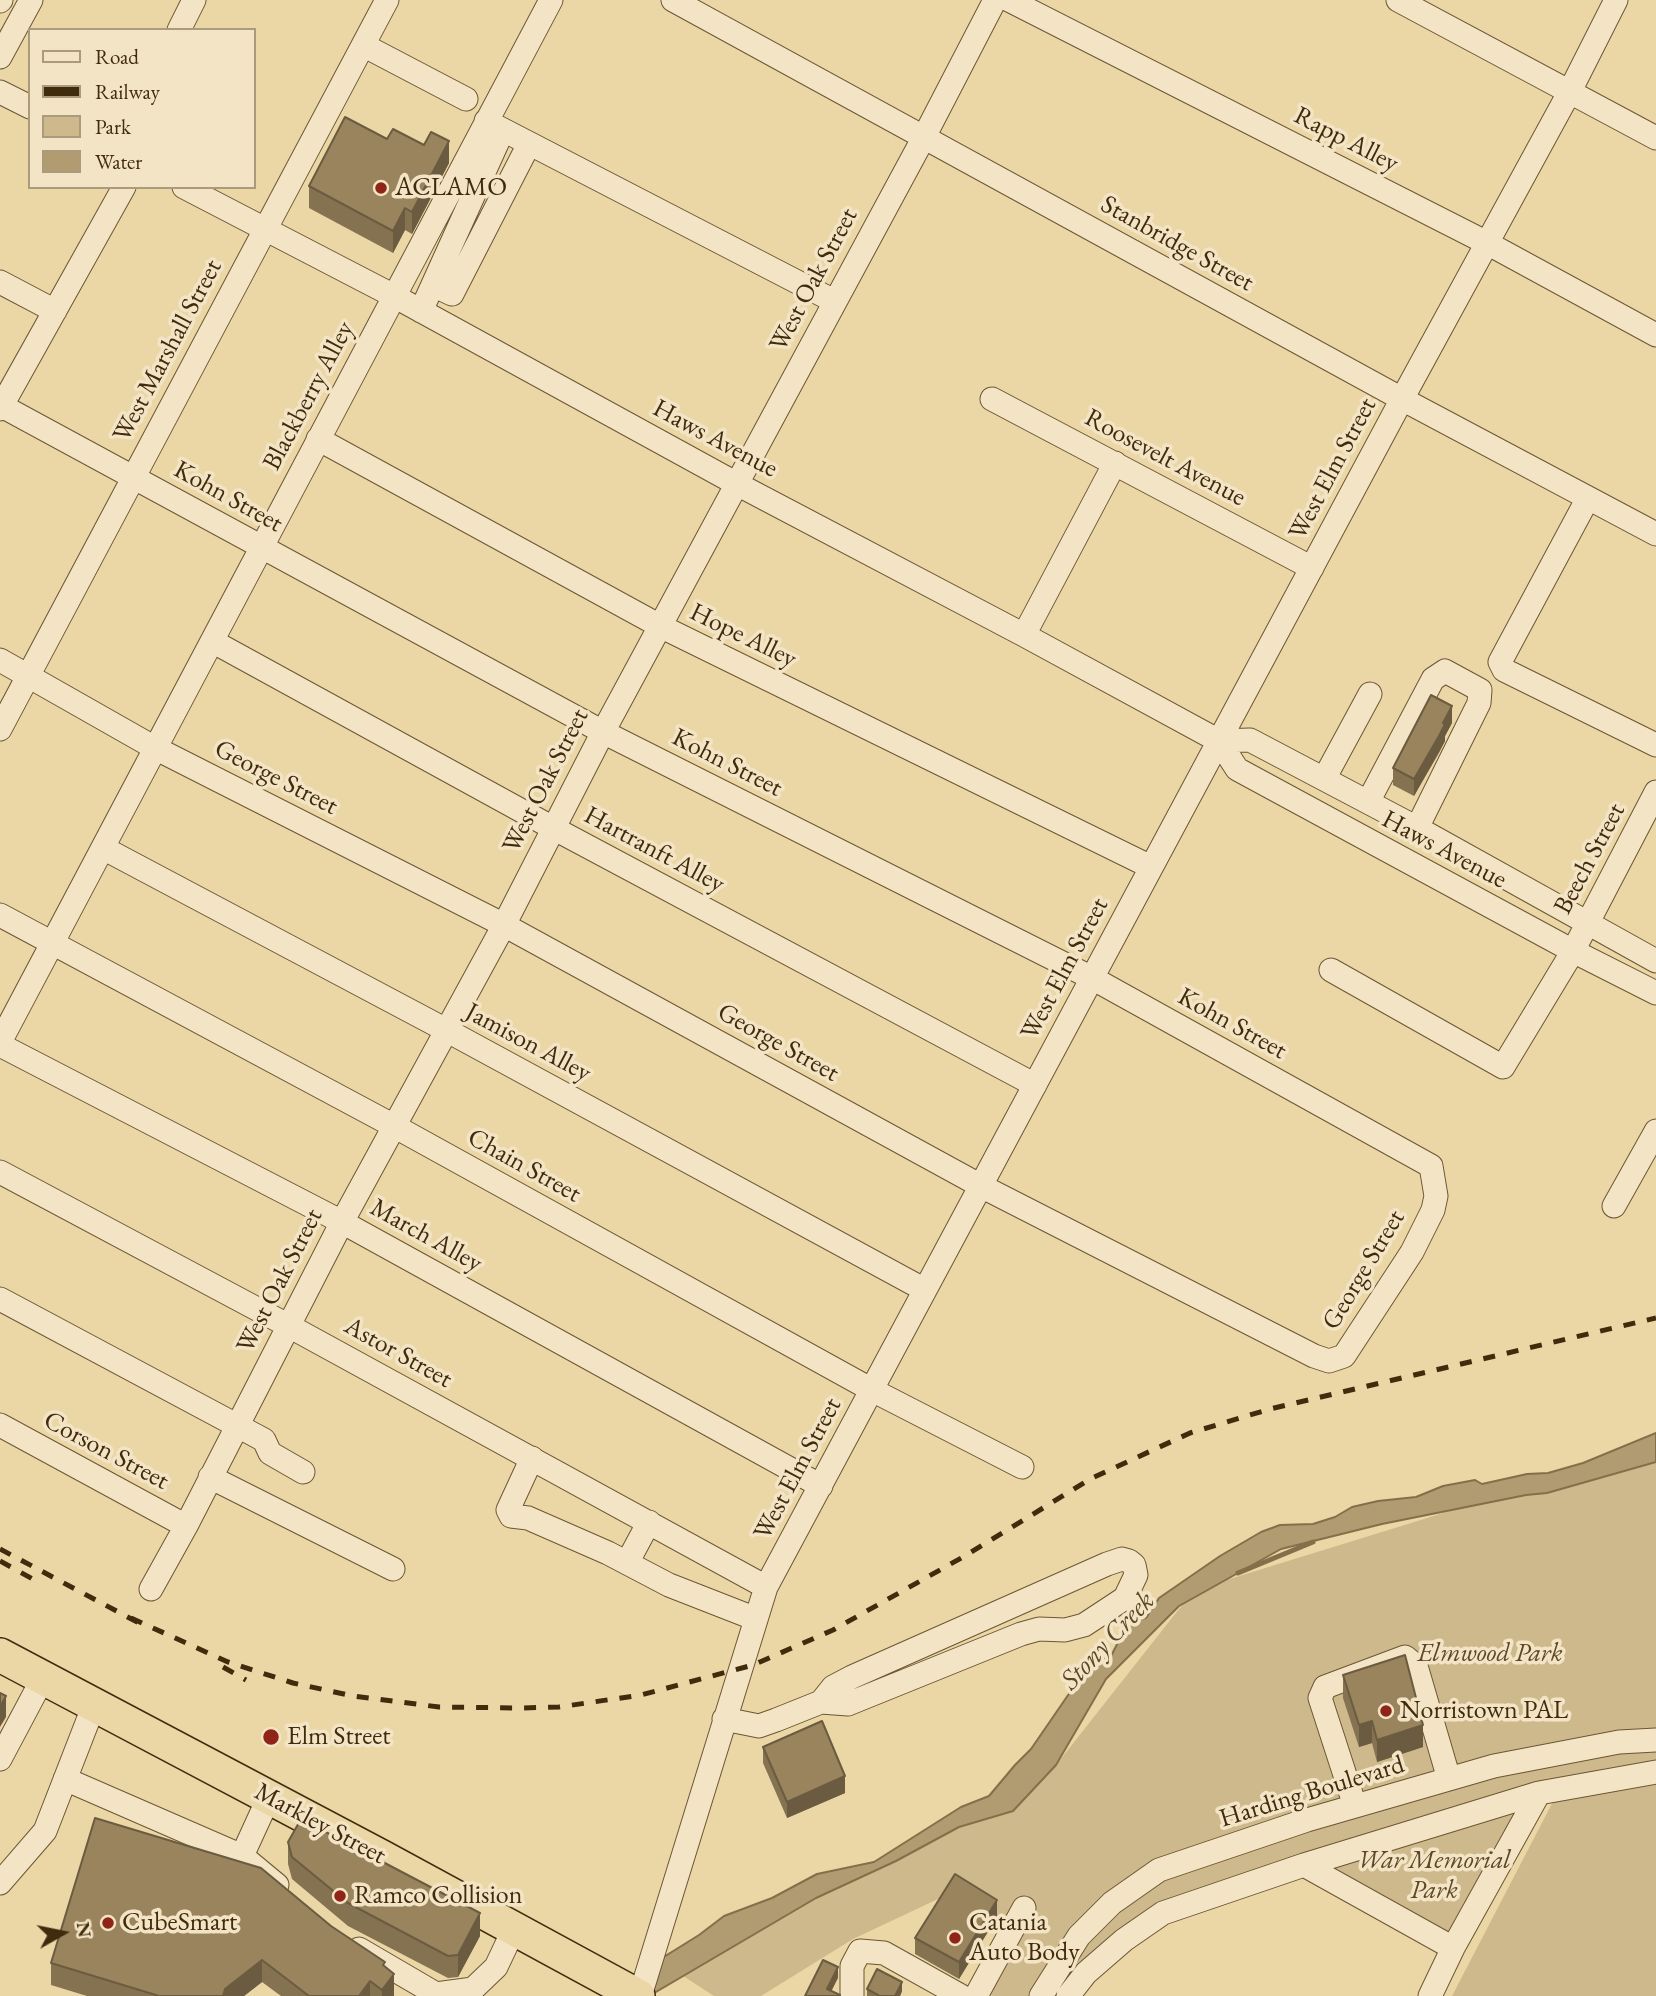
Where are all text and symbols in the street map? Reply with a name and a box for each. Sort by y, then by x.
legend [28,28,256,189]
text: Road [95,43,139,70]
text: Railway [95,78,160,105]
street label: Rapp Alley [1289,100,1403,180]
text: Park [95,113,131,140]
text: Water [95,148,142,175]
place label: ACLAMO [395,172,507,204]
marker: ACLAMO [373,180,389,196]
street label: Stanbridge Street [1095,189,1259,299]
street label: West Oak Street [763,203,865,357]
street label: West Marshall Street [107,254,229,448]
street label: Blackberry Alley [257,316,361,476]
street label: Haws Avenue [647,393,783,485]
street label: West Elm Street [1282,393,1384,545]
street label: Roosevelt Avenue [1079,402,1251,514]
street label: Kohn Street [168,454,288,540]
street label: Hope Alley [685,597,801,675]
street label: West Oak Street [496,704,596,858]
street label: Kohn Street [667,722,787,804]
street label: George Street [209,734,343,822]
street label: Beech Street [1548,798,1632,920]
street label: Hartranft Alley [578,800,730,900]
street label: Haws Avenue [1376,804,1512,896]
street label: West Elm Street [1014,893,1116,1045]
street label: Kohn Street [1172,981,1292,1067]
street label: Jamison Alley [460,997,596,1089]
street label: George Street [712,997,844,1089]
street label: Chain Street [462,1122,586,1210]
street label: March Alley [365,1193,487,1279]
street label: West Oak Street [230,1204,330,1358]
street label: George Street [1316,1204,1412,1336]
street label: Astor Street [339,1311,457,1395]
street label: West Elm Street [747,1393,849,1545]
street label: Corson Street [38,1405,174,1497]
water label: Stony Creek [1054,1585,1162,1697]
park label: Elmwood Park [1418,1638,1562,1670]
place label: Norristown PAL [1400,1695,1568,1727]
marker: Norristown PAL [1378,1703,1394,1719]
place label: Elm Street [287,1721,390,1753]
marker: Elm Street [261,1727,281,1747]
street label: Harding Boulevard [1216,1749,1408,1835]
street label: Markley Street [249,1776,391,1872]
park label: War Memorial Park [1357,1845,1511,1906]
place label: Ramco Collision [354,1880,522,1912]
marker: Ramco Collision [332,1888,348,1904]
north arrow [28,1898,98,1968]
place label: CubeSmart [122,1907,237,1939]
place label: Catania Auto Body [969,1907,1080,1968]
marker: CubeSmart [100,1915,116,1931]
text: N [71,1920,98,1939]
marker: Catania Auto Body [947,1930,963,1946]

